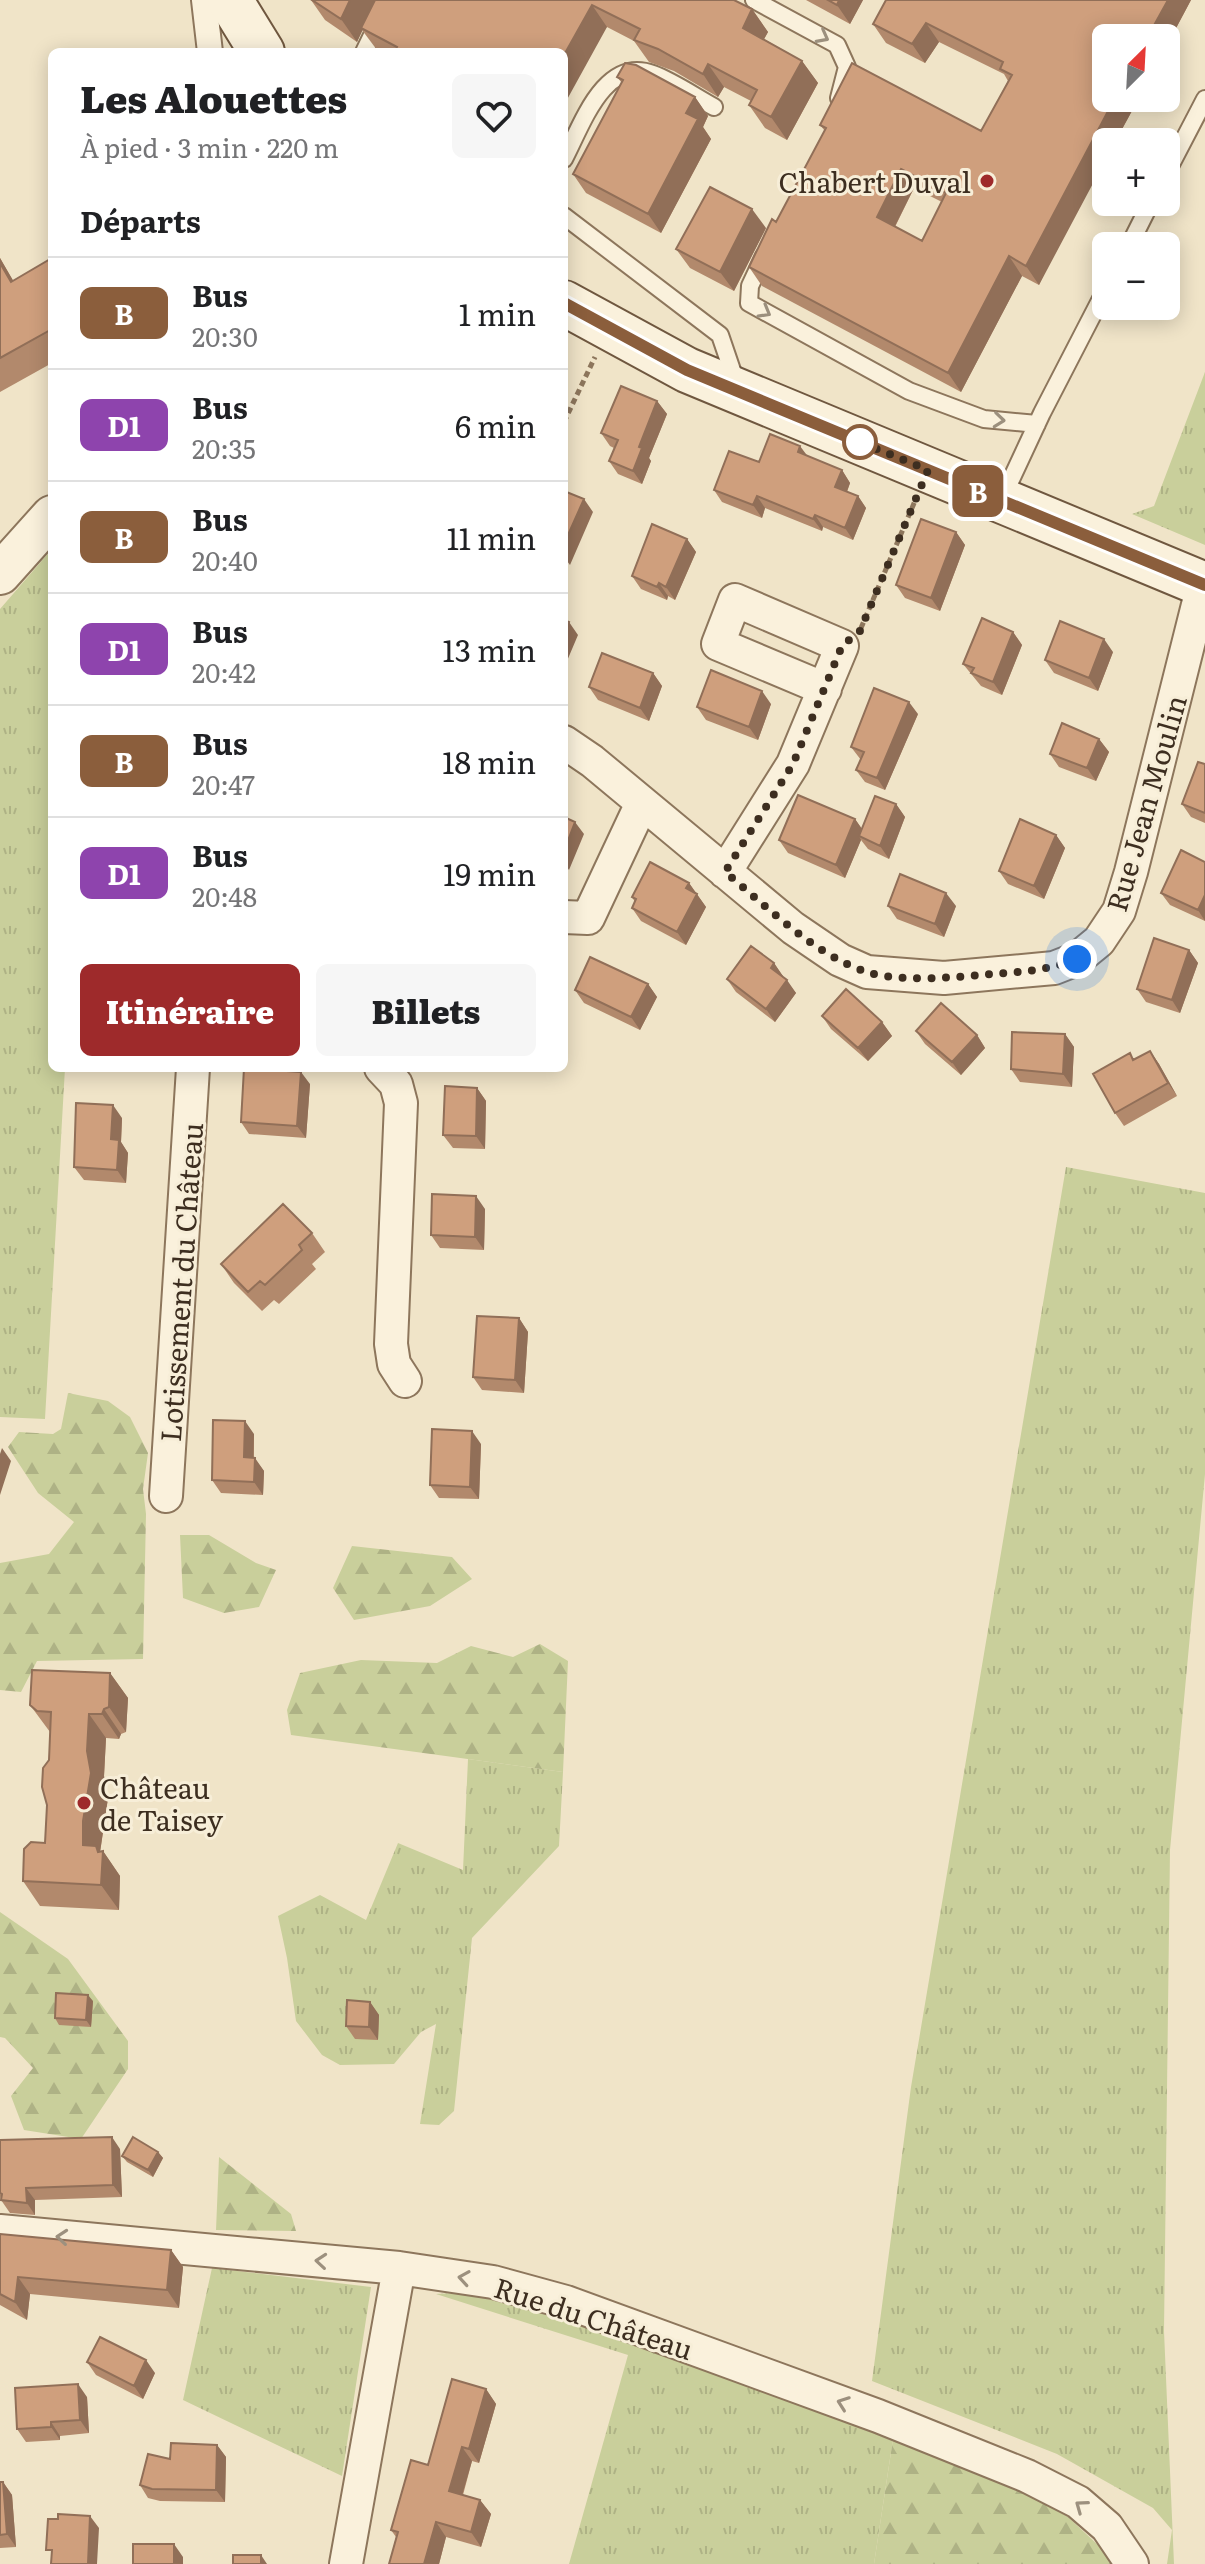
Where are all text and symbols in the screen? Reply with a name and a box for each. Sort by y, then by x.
north arrow [1092,24,1180,112]
map controls [1092,24,1180,320]
one-way arrow [814,27,828,43]
text: Les Alouettes [80,68,347,125]
button: heart [452,74,536,158]
text: À pied · 3 min · 220 m [80,127,339,166]
button: + [1092,128,1180,216]
place label: Chabert Duval [779,160,971,202]
marker: Chabert Duval [978,172,996,190]
text: Départs [80,198,201,242]
button: − [1092,232,1180,320]
text: Bus [192,272,248,316]
text: 1 min [459,291,536,335]
text: B [114,292,134,334]
one-way arrow [756,302,770,318]
text: 20:30 [192,316,258,355]
text: Bus [192,384,248,428]
text: 6 min [455,403,536,447]
text: D1 [107,404,141,446]
one-way arrow [993,412,1006,429]
unlabelled marker [843,425,877,459]
text: 20:35 [192,428,256,467]
line badge: B [952,465,1004,517]
text: B [968,470,988,512]
text: Bus [192,496,248,540]
text: 11 min [447,515,536,559]
text: B [114,516,134,558]
text: 20:40 [192,540,258,579]
text: Bus [192,608,248,652]
text: 13 min [443,627,536,671]
text: D1 [107,628,141,670]
text: 20:42 [192,652,256,691]
street label: Rue Jean Moulin [1094,690,1196,916]
text: Bus [192,720,248,764]
text: 18 min [442,739,536,783]
text: B [114,740,134,782]
text: 20:47 [192,764,255,803]
text: Bus [192,832,248,876]
text: 19 min [443,851,536,895]
text: D1 [107,852,141,894]
text: 20:48 [192,876,257,915]
your location [1057,939,1097,979]
button: Itinéraire [80,964,300,1056]
button: Billets [316,964,536,1056]
street label: Lotissement du Château [148,1121,212,1443]
place label: Château de Taisey [100,1766,224,1840]
marker: Château de Taisey [75,1794,93,1812]
one-way arrow [55,2228,68,2245]
one-way arrow [314,2252,327,2269]
street label: Rue du Château [489,2265,699,2369]
one-way arrow [457,2270,471,2287]
one-way arrow [837,2397,851,2413]
one-way arrow [1076,2501,1090,2516]

